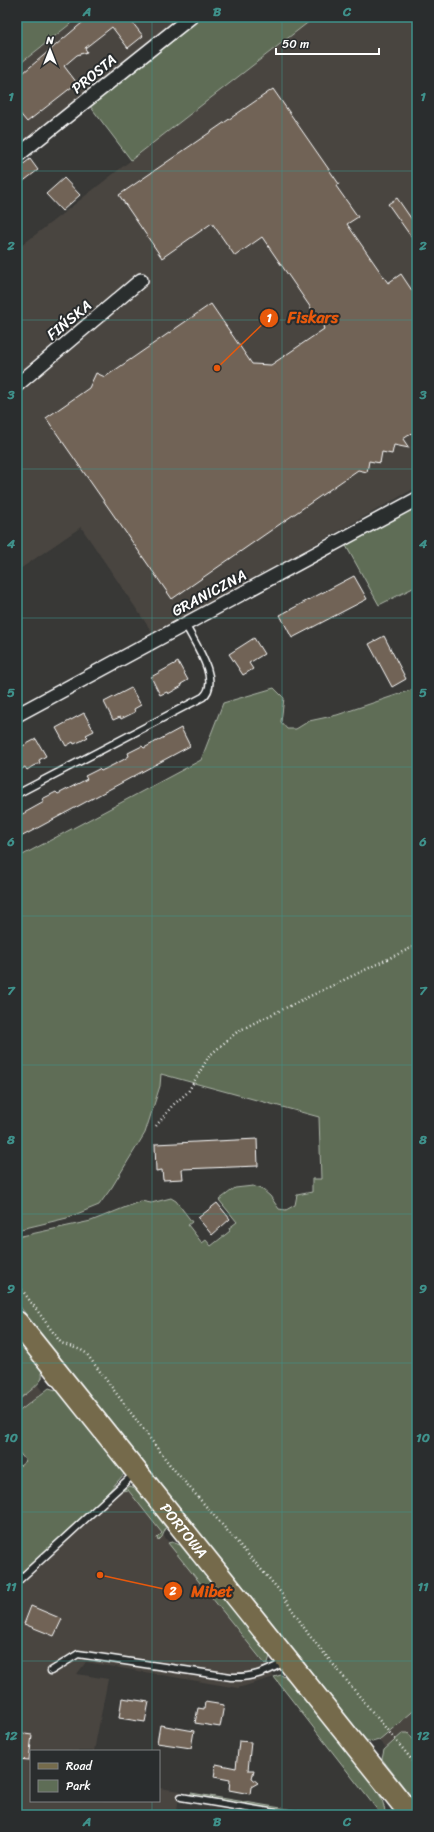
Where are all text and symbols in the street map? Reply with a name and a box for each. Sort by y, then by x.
text: A [82,0,91,23]
text: B [213,0,222,23]
text: C [342,0,352,23]
north arrow [30,30,70,70]
scale bar [276,30,379,56]
text: N [45,31,54,50]
text: 50 m [282,33,309,55]
street label: PROSTA [66,47,122,101]
text: 1 [8,85,14,108]
text: 1 [420,85,426,108]
text: 2 [6,234,15,257]
text: 2 [418,234,427,257]
street label: FIŃSKA [40,293,98,347]
text: Fiskars [287,303,339,332]
callout: Fiskars [259,304,346,332]
text: 1 [266,307,272,329]
text: 3 [6,383,15,406]
text: 3 [418,383,427,406]
text: 4 [6,532,16,555]
text: 4 [418,532,428,555]
street label: GRANICZNA [167,562,251,624]
text: 5 [7,681,15,704]
text: 5 [419,681,427,704]
text: 6 [6,830,15,853]
text: 6 [418,830,427,853]
text: 7 [7,979,16,1002]
text: 7 [419,979,428,1002]
text: 8 [6,1128,15,1151]
text: 8 [418,1128,427,1151]
text: 9 [7,1277,15,1300]
text: 9 [419,1277,427,1300]
text: 10 [4,1426,18,1449]
text: 10 [416,1426,430,1449]
street label: PORTOWA [153,1497,214,1564]
text: 11 [5,1575,17,1598]
text: 11 [417,1575,429,1598]
callout: Mibet [163,1577,241,1605]
text: Mibet [190,1577,233,1606]
text: 2 [169,1580,177,1602]
text: 12 [4,1724,18,1747]
text: 12 [416,1724,430,1747]
legend [30,1750,160,1802]
text: Road [66,1755,93,1777]
text: Park [66,1775,91,1797]
text: A [82,1810,91,1832]
text: B [213,1810,222,1832]
text: C [342,1810,352,1832]

